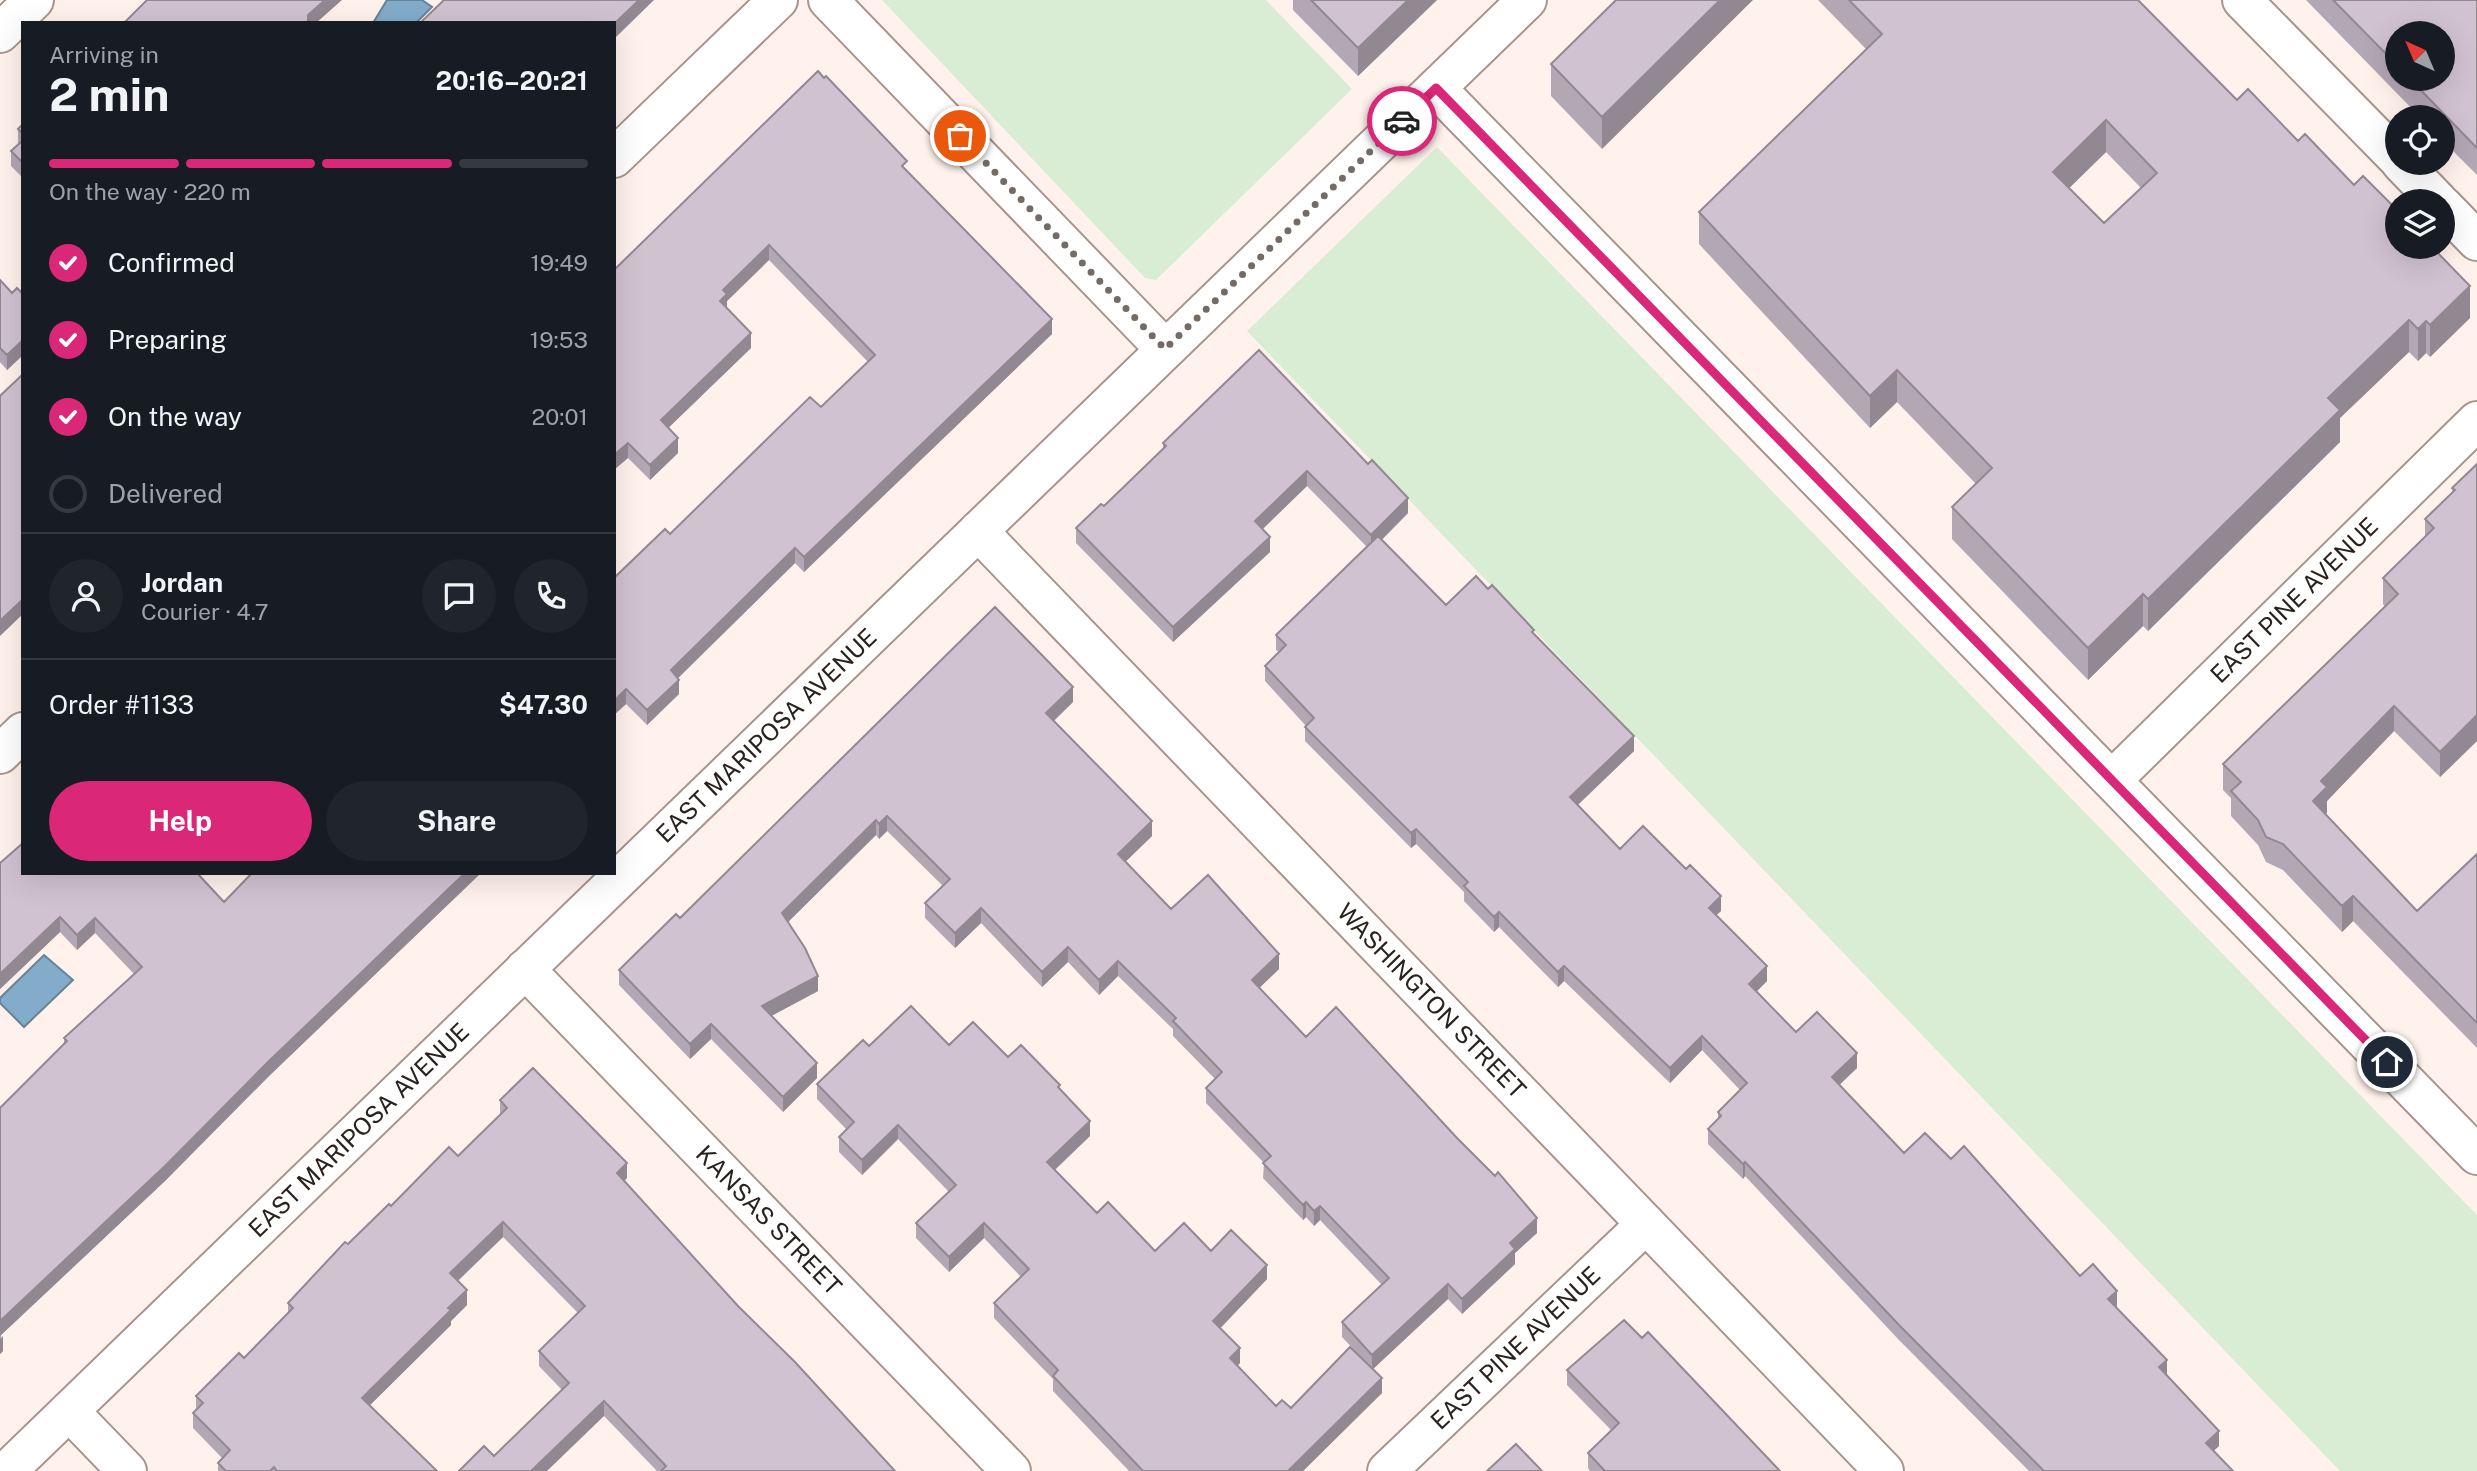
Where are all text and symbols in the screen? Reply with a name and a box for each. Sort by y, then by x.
north arrow [2385,21,2455,91]
map controls [2385,21,2455,259]
text: Arriving in [49,41,159,68]
text: 20:16–20:21 [436,65,588,96]
text: 2 min [49,67,169,121]
courier [1367,86,1437,156]
icon: car [1383,102,1421,140]
button: locate [2385,105,2455,175]
pin [930,106,990,166]
icon: bag [941,117,979,155]
text: On the way · 220 m [49,178,251,205]
button: layers [2385,189,2455,259]
icon: check [49,244,87,282]
text: Confirmed [108,247,235,278]
text: 19:49 [530,249,588,276]
icon: check [49,321,87,359]
text: Preparing [108,324,227,355]
text: 19:53 [530,326,588,353]
icon: check [49,398,87,436]
text: On the way [108,401,242,432]
text: 20:01 [532,403,588,430]
text: Delivered [108,478,223,509]
street label: EAST PINE AVENUE [2204,511,2383,688]
button: person [49,559,123,633]
button: chat [422,559,496,633]
button: phone [514,559,588,633]
text: Jordan [141,567,223,598]
text: Courier · 4.7 [141,598,269,625]
street label: EAST MARIPOSA AVENUE [650,622,882,848]
text: Order #1133 [49,689,194,720]
text: $47.30 [499,689,588,720]
button: Help [49,781,312,861]
button: Share [326,781,588,861]
street label: WASHINGTON STREET [1332,897,1532,1104]
street label: EAST MARIPOSA AVENUE [243,1017,474,1242]
pin [2357,1032,2417,1092]
icon: home [2368,1043,2406,1081]
street label: KANSAS STREET [691,1139,848,1300]
street label: EAST PINE AVENUE [1425,1260,1606,1435]

